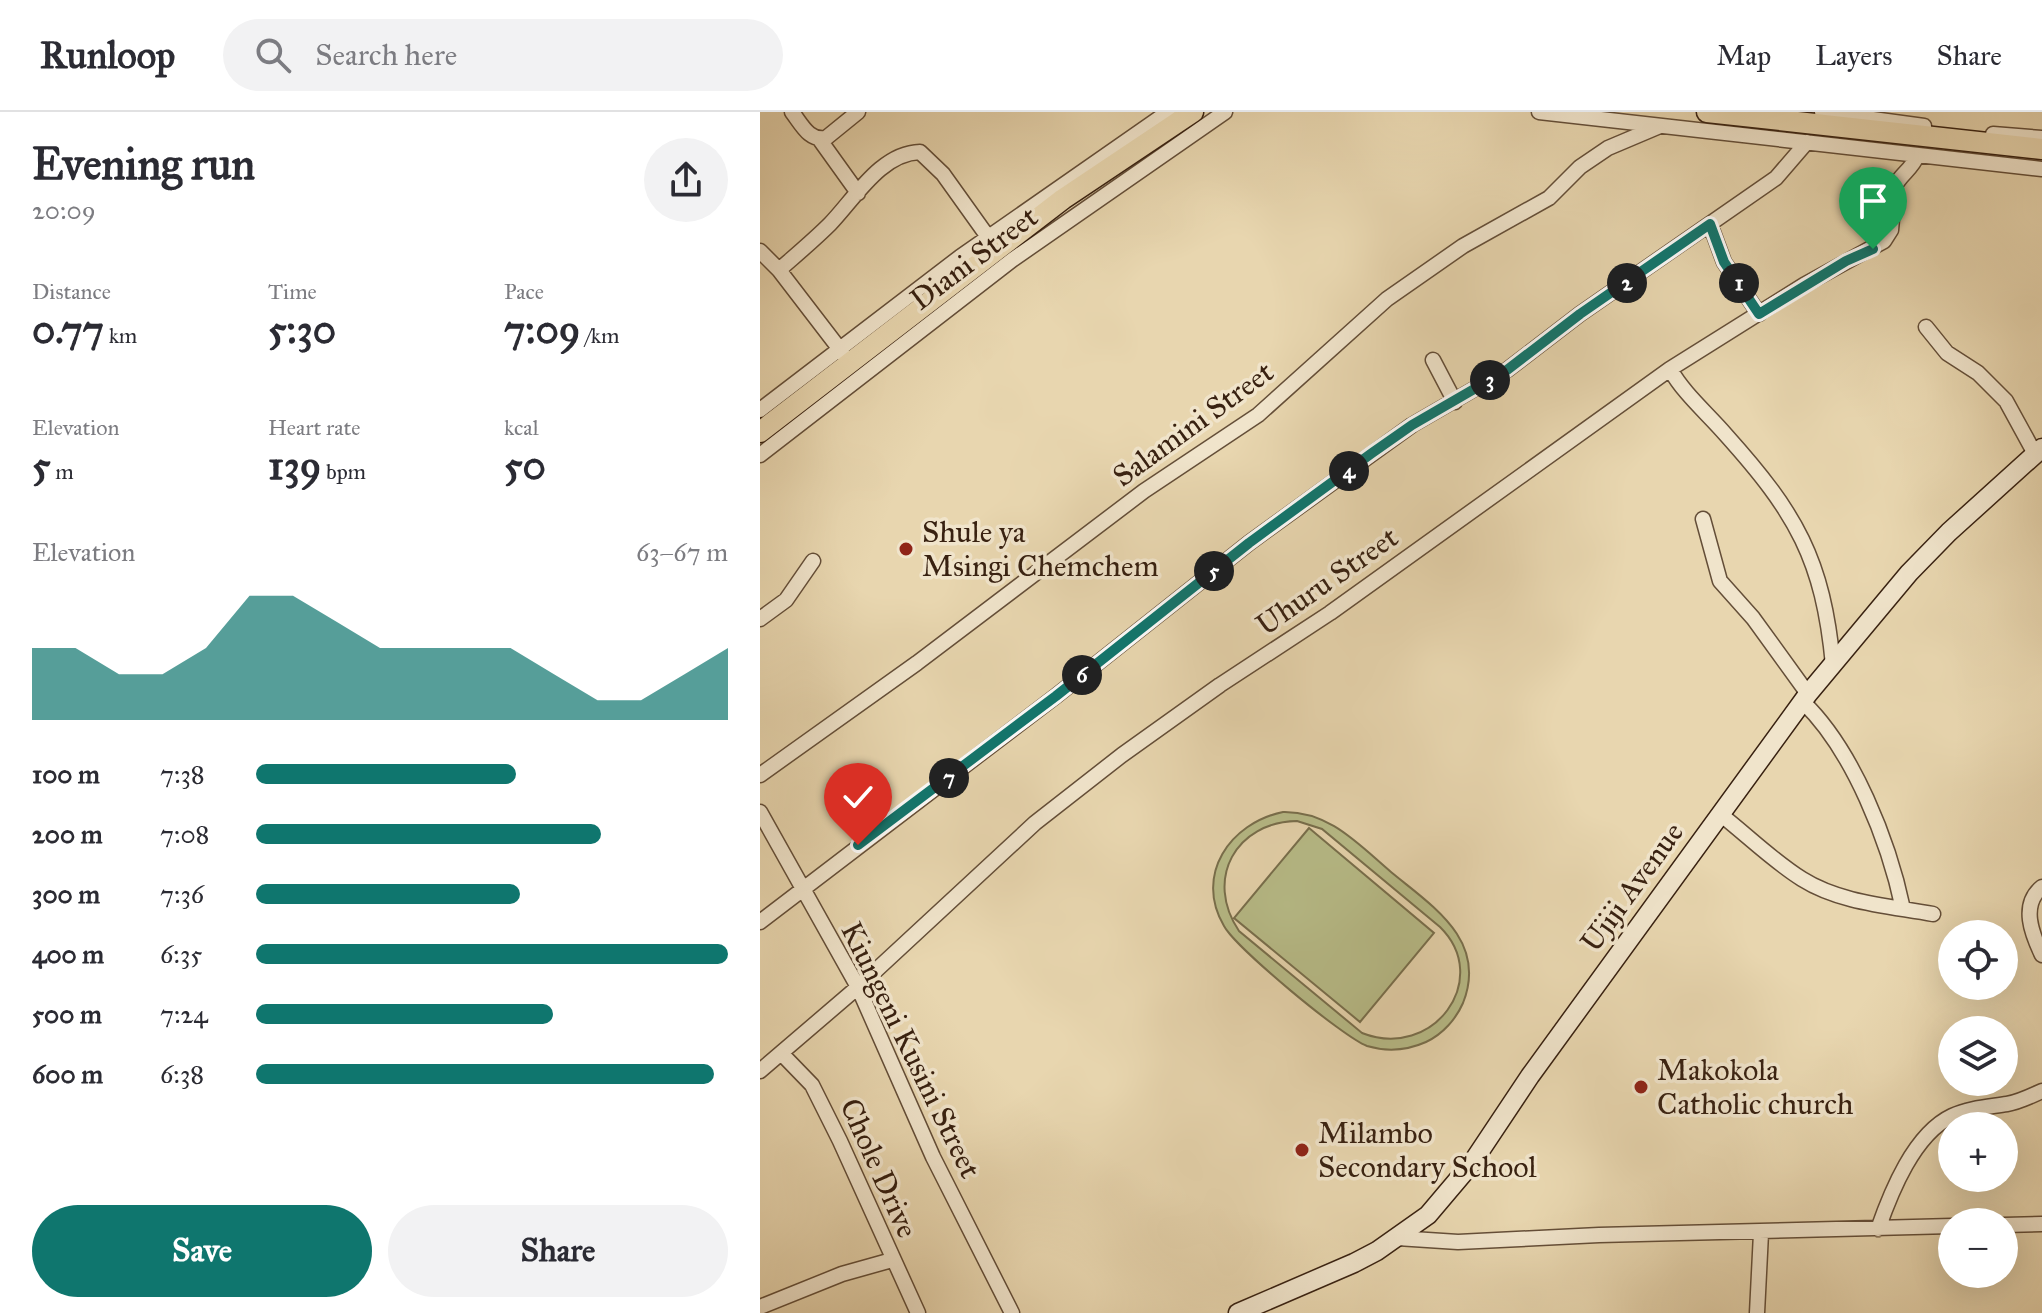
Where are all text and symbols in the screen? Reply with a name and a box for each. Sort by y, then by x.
search box [223,19,783,91]
text: Runloop [40,32,175,78]
icon: search [251,33,295,77]
text: Search here [315,37,457,73]
text: Map [1716,38,1771,73]
text: Layers [1815,38,1893,73]
text: Share [1937,38,2002,73]
text: Evening run [32,137,255,191]
button: share [644,138,728,222]
pin [1839,167,1907,249]
icon: arrive [1851,179,1895,223]
text: 20:09 [32,194,96,226]
street label: Diani Street [903,198,1045,318]
pin: 2 [1607,263,1647,303]
pin: 1 [1719,263,1759,303]
text: 2 [1622,269,1632,296]
text: 1 [1735,269,1743,296]
text: Distance [32,278,111,305]
text: Time [268,278,317,305]
text: Pace [504,278,544,305]
text: 0.77 [32,305,104,354]
text: 5:30 [268,305,336,354]
text: 7:09 [504,305,580,354]
text: km [104,322,137,349]
text: /km [580,322,620,349]
street label: Salamini Street [1106,353,1281,494]
pin: 3 [1470,360,1510,400]
text: 3 [1486,366,1494,393]
text: Elevation [32,414,119,441]
text: Heart rate [268,414,361,441]
text: kcal [504,414,539,441]
text: 5 [32,441,51,490]
text: 139 [268,441,321,490]
text: 50 [504,441,546,490]
pin: 4 [1329,451,1369,491]
text: 4 [1343,457,1355,484]
text: m [51,458,74,485]
text: bpm [321,458,366,485]
place label: Shule ya Msingi Chemchem [922,514,1159,584]
street label: Uhuru Street [1249,519,1405,643]
text: Elevation [32,536,135,568]
text: 63–67 m [636,536,728,568]
marker: Shule ya Msingi Chemchem [897,540,915,558]
pin: 5 [1194,551,1234,591]
text: 5 [1209,557,1219,584]
pin: 6 [1062,655,1102,695]
text: 6 [1076,661,1088,688]
text: 100 m [32,758,100,790]
text: 7:38 [160,758,205,790]
pin: 7 [929,758,969,798]
pin [824,763,892,845]
text: 7 [943,764,955,791]
icon: check [836,775,880,819]
street label: Ujiji Avenue [1573,815,1691,959]
text: 200 m [32,818,103,850]
text: 7:08 [160,818,209,850]
text: 300 m [32,878,100,910]
text: 7:36 [160,878,204,910]
street label: Kiungeni Kusini Street [833,916,989,1184]
map controls [1938,920,2018,1288]
button: locate [1938,920,2018,1000]
text: 400 m [32,938,104,970]
text: 6:35 [160,938,202,970]
text: 500 m [32,998,102,1030]
text: 7:24 [160,998,208,1030]
button: layers [1938,1016,2018,1096]
place label: Makokola Catholic church [1657,1052,1854,1122]
text: 600 m [32,1058,103,1090]
text: 6:38 [160,1058,204,1090]
marker: Makokola Catholic church [1632,1078,1650,1096]
street label: Chole Drive [832,1093,926,1243]
button: + [1938,1112,2018,1192]
place label: Milambo Secondary School [1318,1115,1538,1185]
marker: Milambo Secondary School [1293,1141,1311,1159]
button: Save [32,1205,372,1297]
button: Share [388,1205,728,1297]
button: − [1938,1208,2018,1288]

